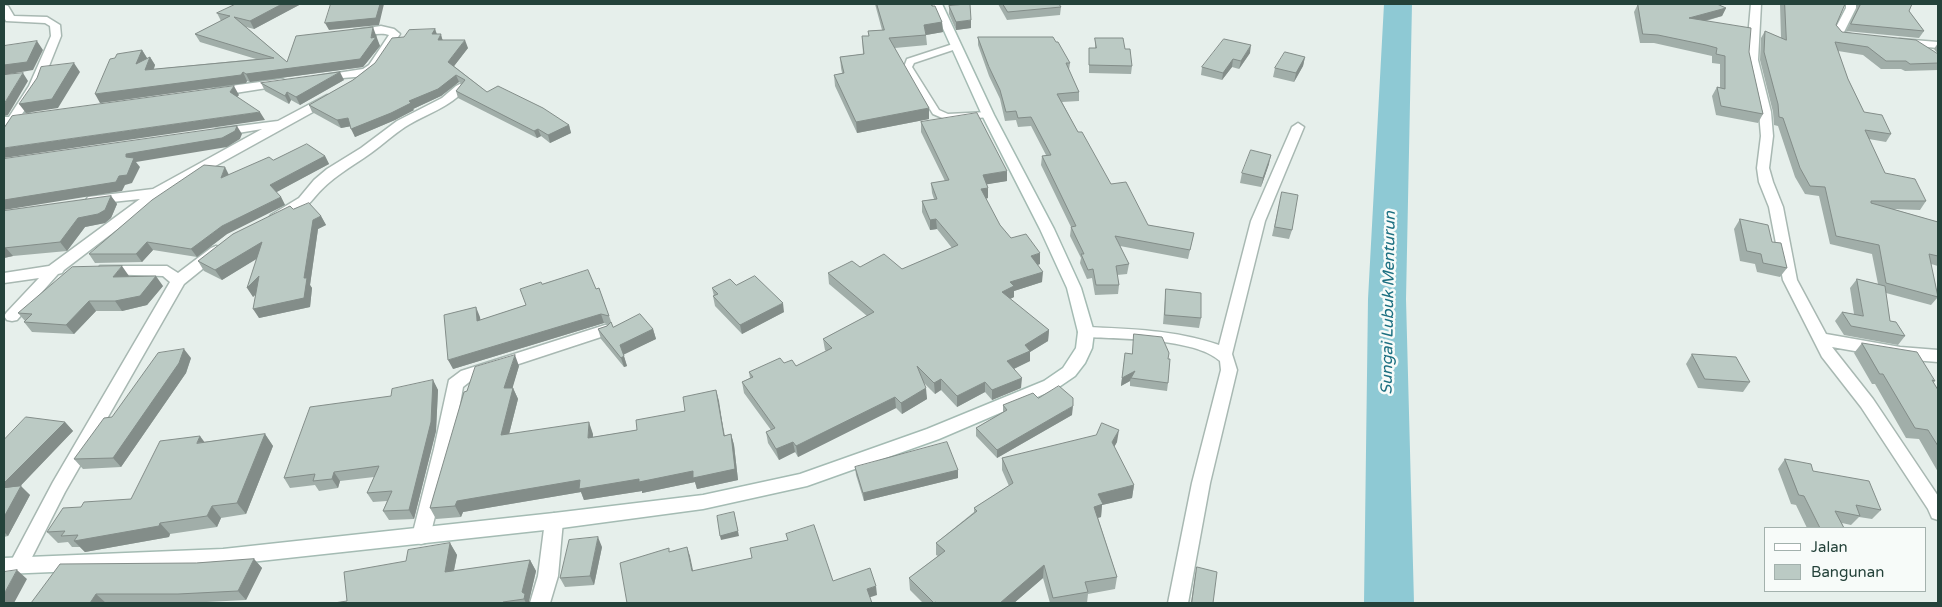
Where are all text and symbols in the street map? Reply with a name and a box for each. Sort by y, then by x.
water label: Sungai Lubuk Menturun [1378,211,1400,395]
legend [1764,527,1927,592]
text: Jalan [1811,538,1848,556]
text: Bangunan [1811,563,1884,581]

